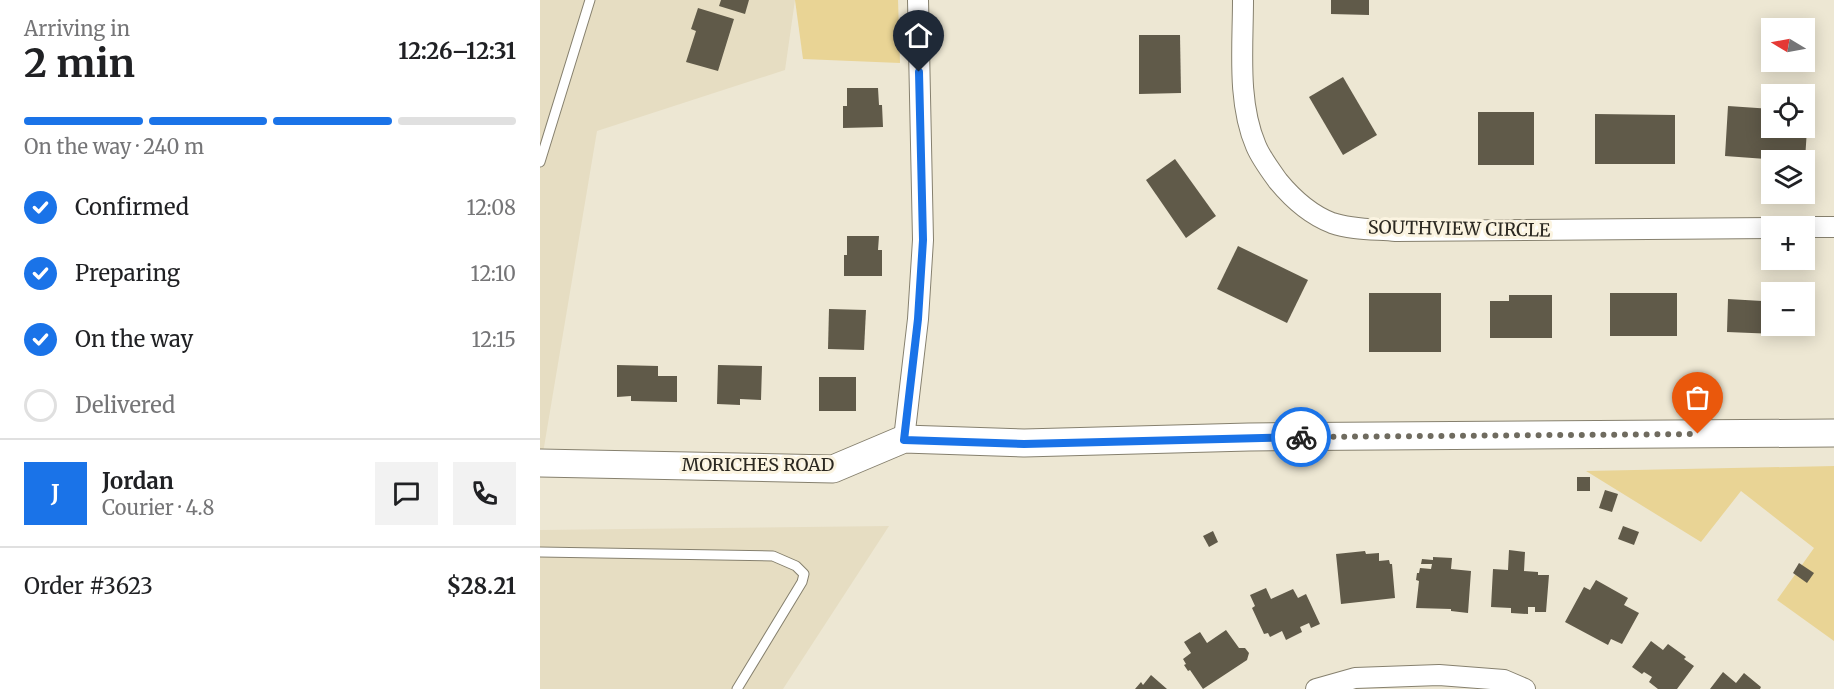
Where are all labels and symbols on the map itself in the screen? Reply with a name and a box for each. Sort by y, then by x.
pin [893,10,944,72]
north arrow [1761,18,1815,72]
street label: SOUTHVIEW CIRCLE [1368,215,1551,242]
pin [1672,372,1723,434]
courier [1271,407,1331,467]
street label: MORICHES ROAD [682,453,834,476]

